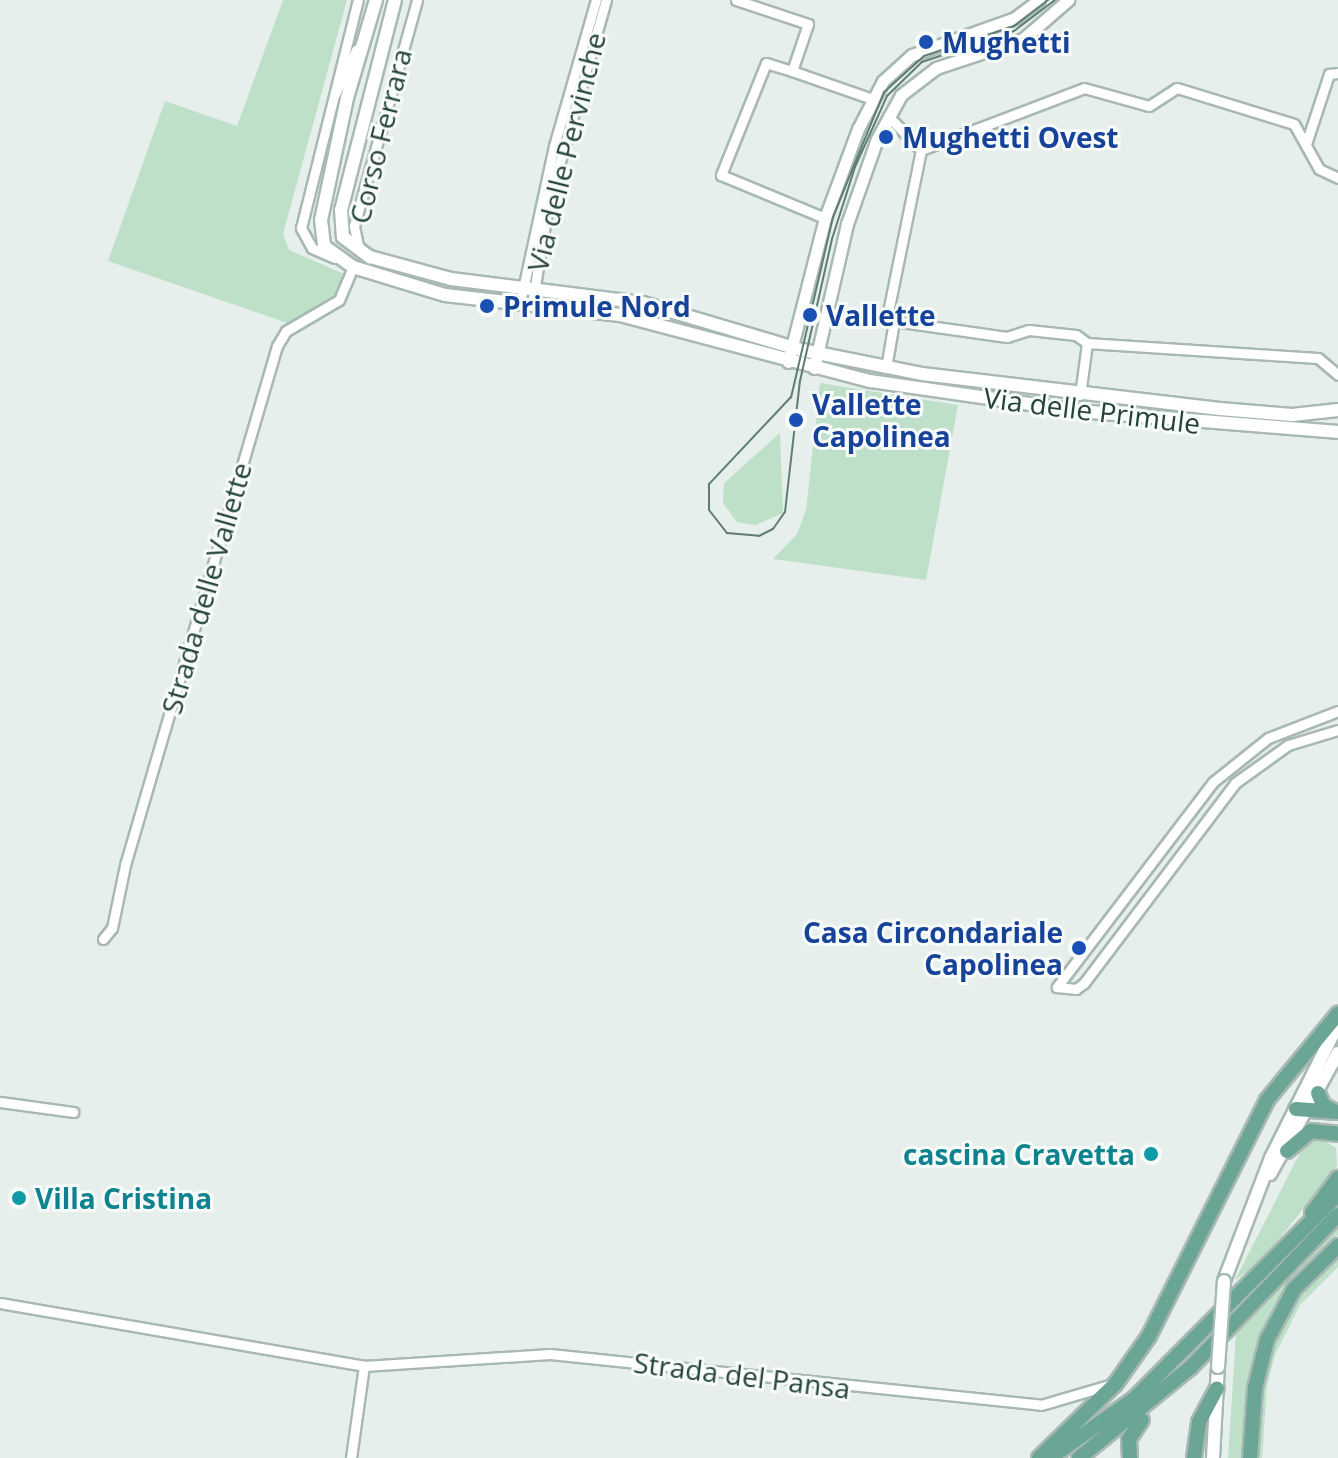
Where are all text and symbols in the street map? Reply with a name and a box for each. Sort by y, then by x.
place label: Mughetti [942,25,1070,59]
street label: Via delle Pervinche [520,29,612,275]
marker: Mughetti [917,33,935,51]
street label: Corso Ferrara [342,45,418,227]
place label: Mughetti Ovest [902,120,1119,154]
marker: Mughetti Ovest [877,128,895,146]
place label: Primule Nord [503,289,691,323]
marker: Primule Nord [478,297,496,315]
place label: Vallette [826,298,936,332]
marker: Vallette [801,306,819,324]
street label: Via delle Primule [982,380,1202,440]
place label: Vallette Capolinea [812,387,951,453]
marker: Vallette Capolinea [787,411,805,429]
street label: Strada delle Vallette [154,458,258,718]
place label: Casa Circondariale Capolinea [803,915,1063,981]
marker: Casa Circondariale Capolinea [1070,939,1088,957]
place label: cascina Cravetta [903,1137,1135,1171]
marker: cascina Cravetta [1142,1145,1160,1163]
place label: Villa Cristina [35,1181,212,1215]
marker: Villa Cristina [10,1189,28,1207]
street label: Strada del Pansa [632,1345,852,1405]

